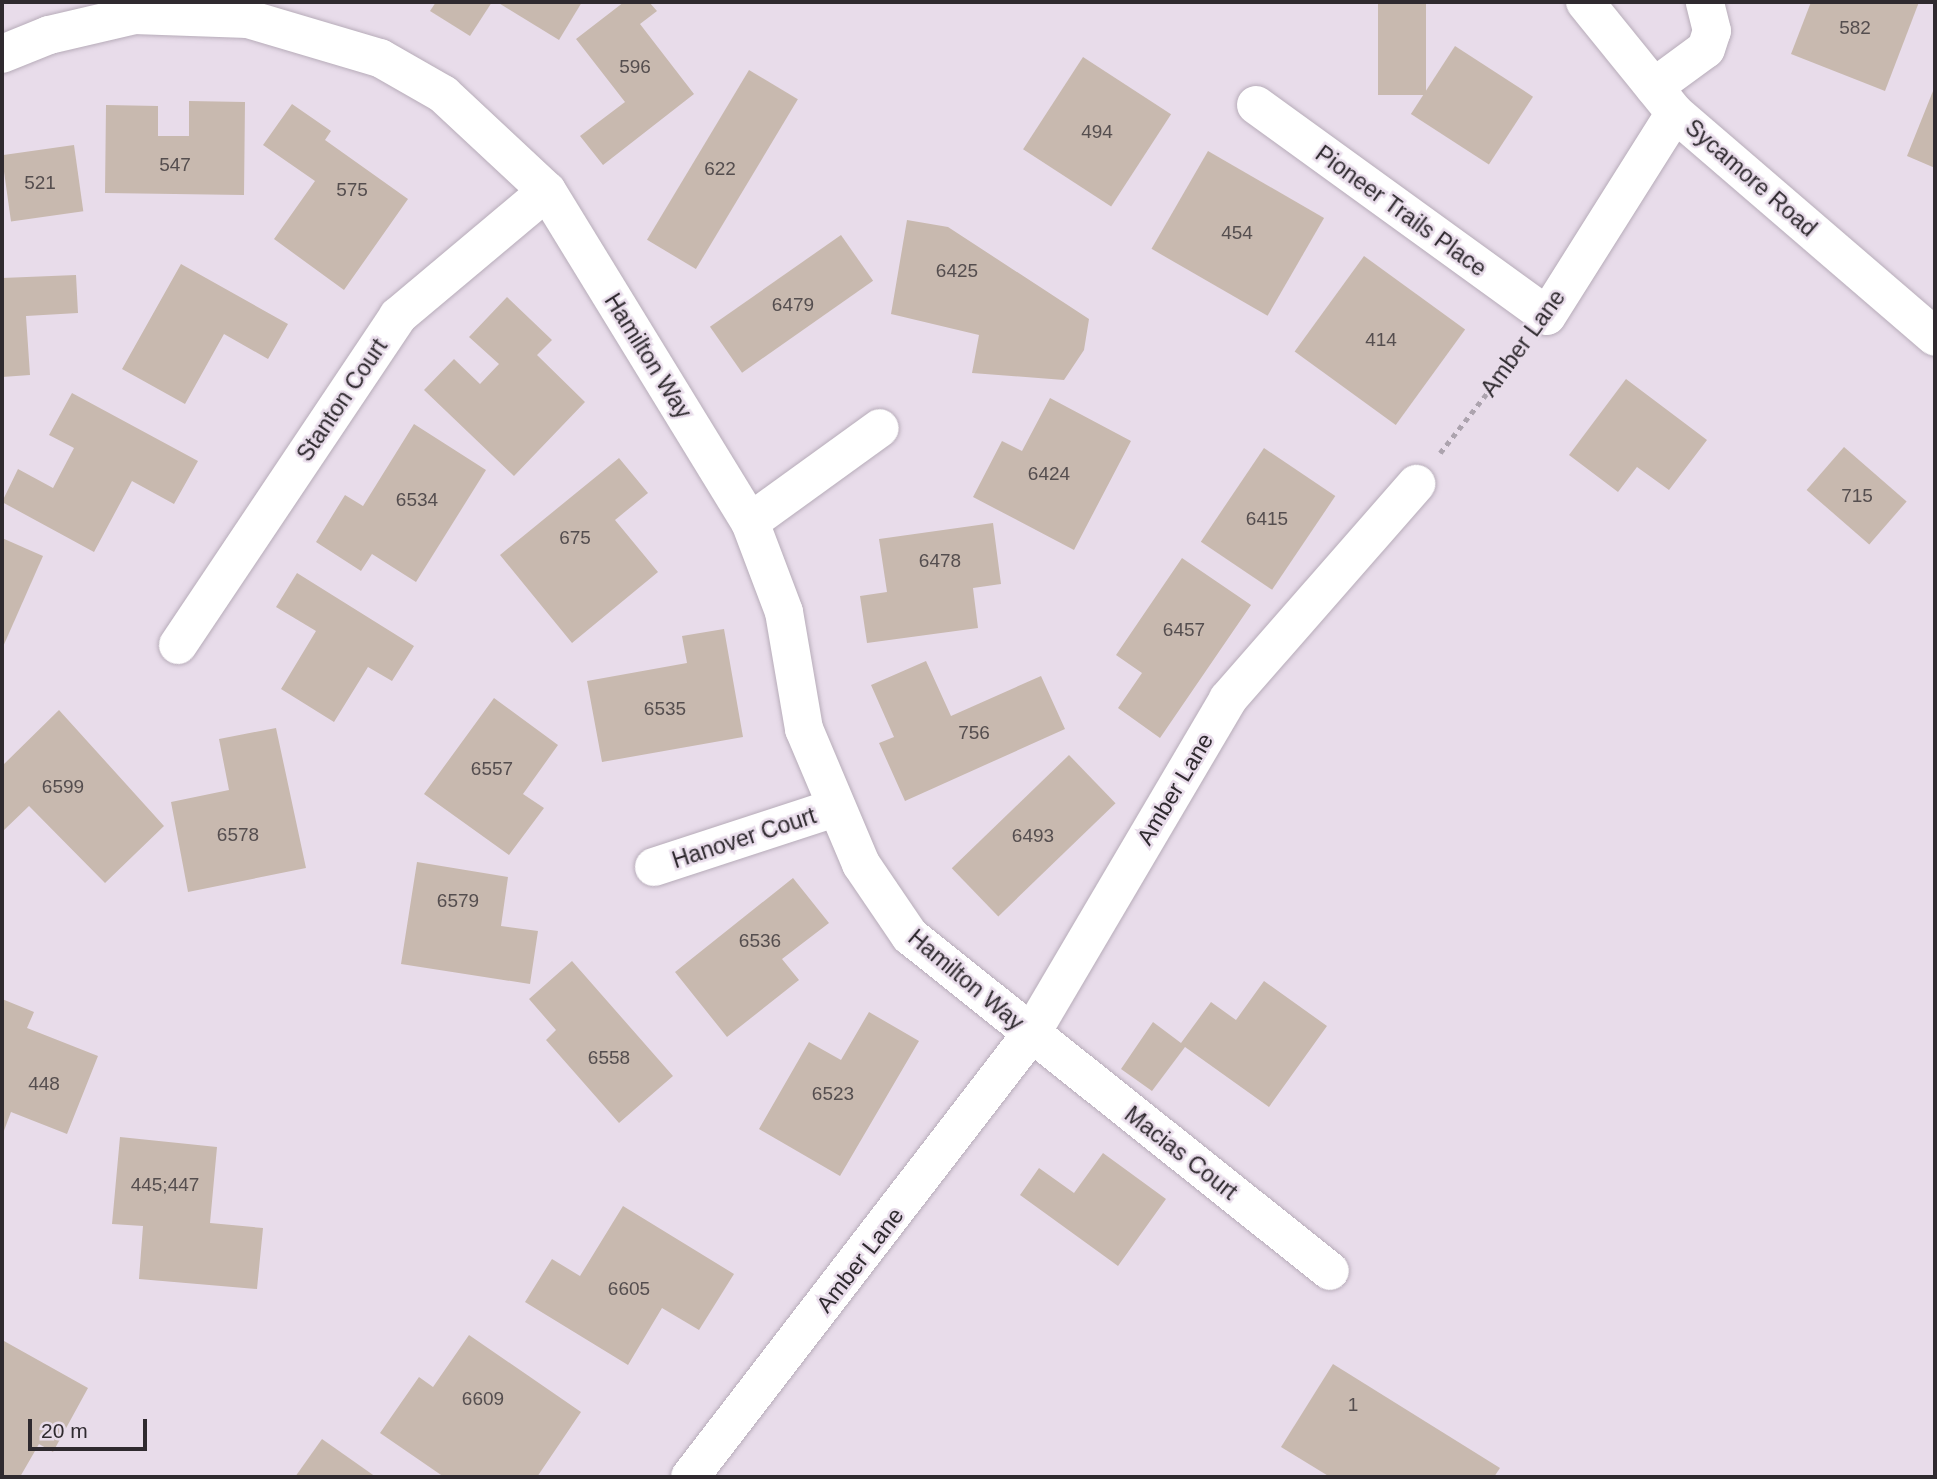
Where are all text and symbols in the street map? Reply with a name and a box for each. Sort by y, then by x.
house number: 582 [1839,17,1871,39]
house number: 596 [619,56,651,78]
street label: Sycamore Road [1680,113,1822,243]
house number: 494 [1081,121,1113,143]
street label: Pioneer Trails Place [1310,140,1492,282]
house number: 547 [159,154,191,176]
house number: 622 [704,158,736,180]
house number: 521 [24,172,56,194]
house number: 575 [336,179,368,201]
house number: 454 [1221,222,1253,244]
house number: 6425 [936,260,978,282]
street label: Amber Lane [1475,284,1571,402]
street label: Hamilton Way [599,288,697,424]
house number: 6479 [772,294,814,316]
house number: 414 [1365,329,1397,351]
street label: Stanton Court [291,333,393,467]
house number: 6424 [1028,463,1070,485]
house number: 715 [1841,485,1873,507]
house number: 6534 [396,489,438,511]
house number: 6415 [1246,508,1288,530]
house number: 675 [559,527,591,549]
house number: 6478 [919,550,961,572]
house number: 6457 [1163,619,1205,641]
house number: 6535 [644,698,686,720]
house number: 756 [958,722,990,744]
street label: Amber Lane [1131,728,1219,850]
house number: 6557 [471,758,513,780]
house number: 6599 [42,776,84,798]
street label: Hanover Court [669,802,819,874]
house number: 6578 [217,824,259,846]
house number: 6493 [1012,825,1054,847]
house number: 6579 [437,890,479,912]
street label: Hamilton Way [903,924,1029,1036]
house number: 6536 [739,930,781,952]
house number: 6558 [588,1047,630,1069]
house number: 448 [28,1073,60,1095]
house number: 6523 [812,1083,854,1105]
street label: Macias Court [1119,1100,1243,1206]
house number: 445;447 [131,1174,199,1196]
street label: Amber Lane [811,1202,909,1318]
house number: 6605 [608,1278,650,1300]
house number: 6609 [462,1388,504,1410]
house number: 1 [1348,1394,1358,1416]
scale bar [32,1406,150,1450]
text: 20 m [41,1419,88,1442]

